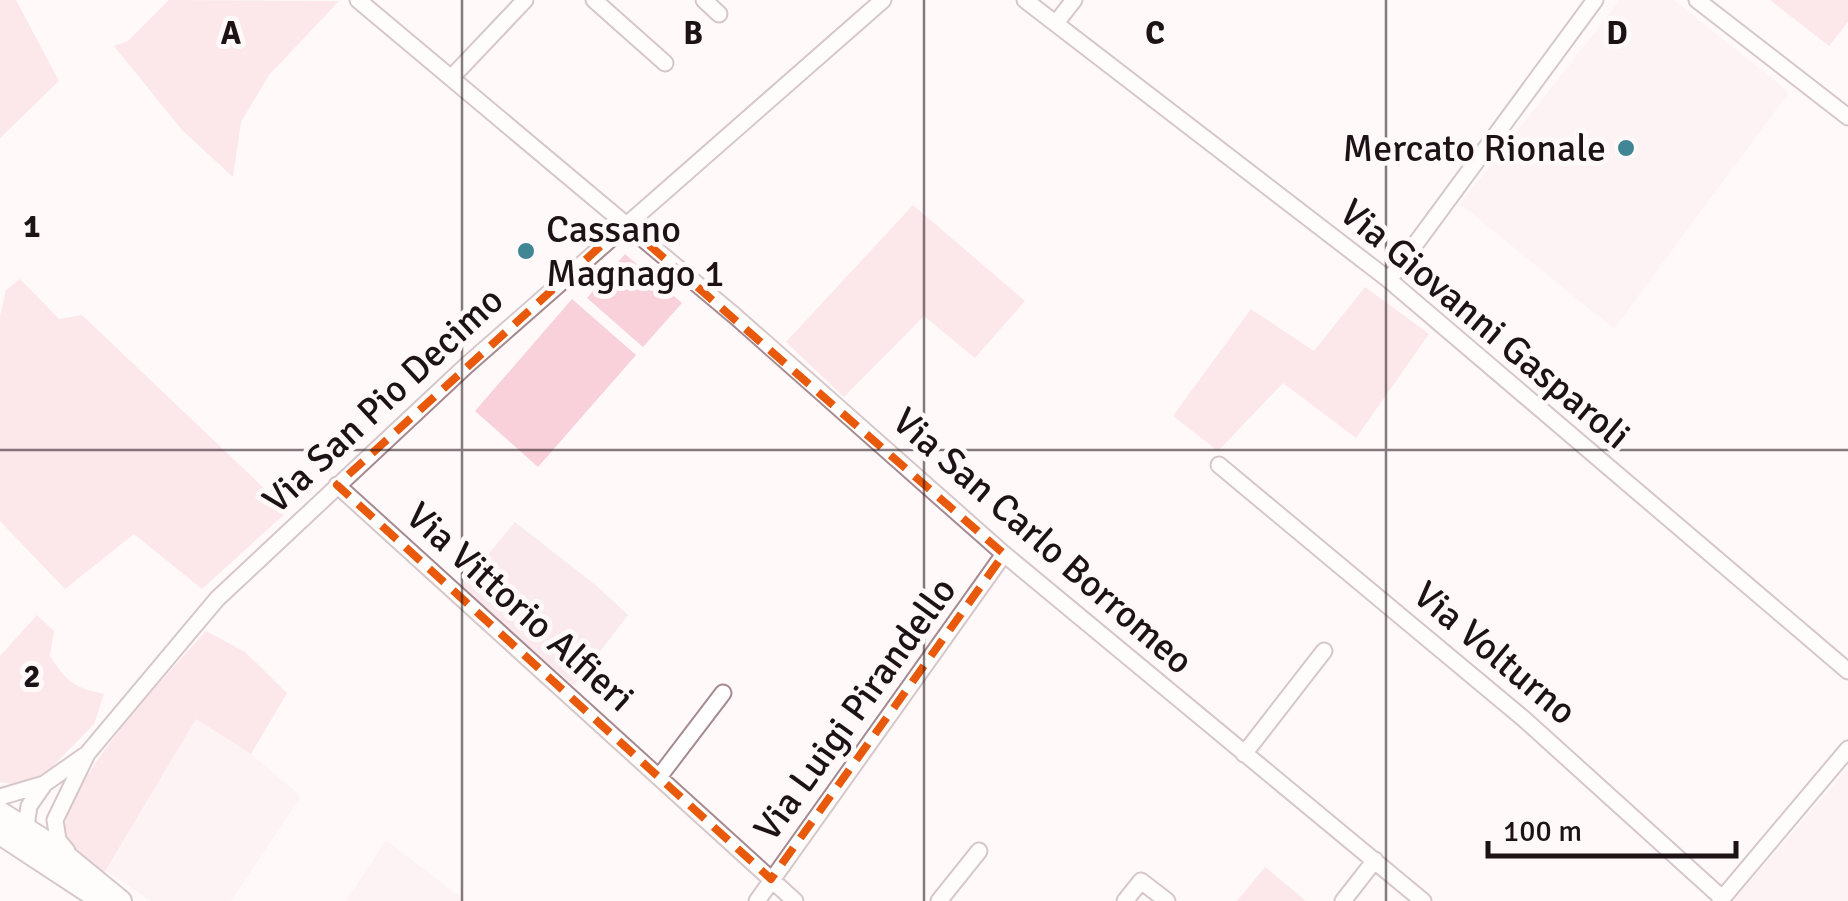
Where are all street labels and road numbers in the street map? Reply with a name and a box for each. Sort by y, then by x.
street label: Via Giovanni Gasparoli [1330,189,1640,459]
street label: Via San Pio Decimo [253,277,513,523]
street label: Via San Carlo Borromeo [883,398,1203,684]
street label: Via Vittorio Alfieri [396,492,644,722]
street label: Via Luigi Pirandello [744,568,966,850]
street label: Via Volturno [1404,571,1586,735]

